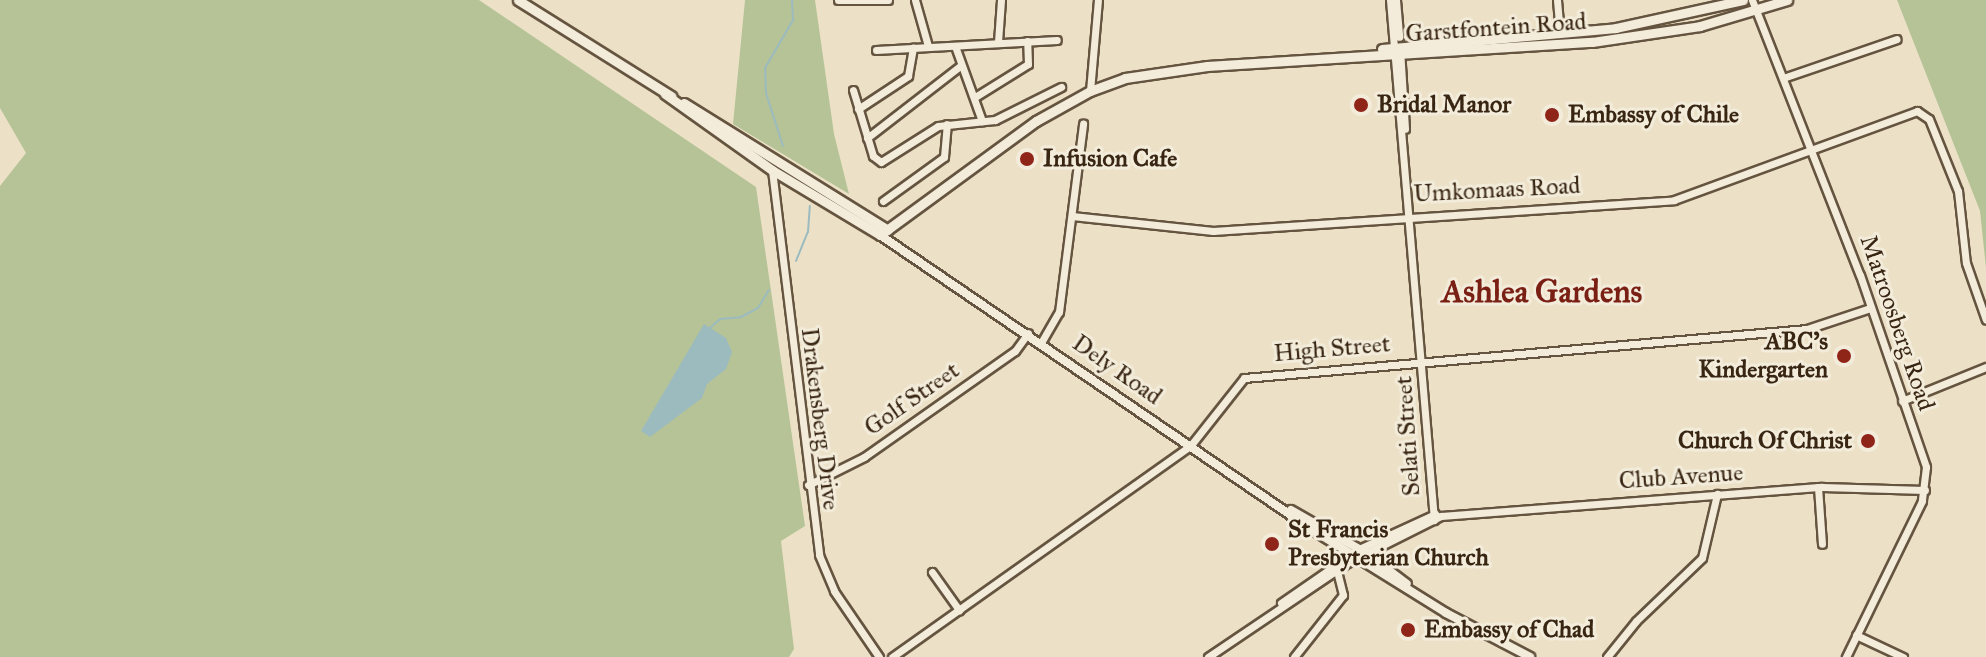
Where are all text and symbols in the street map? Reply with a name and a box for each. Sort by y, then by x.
street label: Garstfontein Road [1405,7,1587,49]
place label: Bridal Manor [1377,91,1511,119]
marker: Bridal Manor [1352,96,1370,114]
place label: Embassy of Chile [1568,101,1739,129]
marker: Embassy of Chile [1543,106,1561,124]
place label: Infusion Cafe [1043,145,1177,173]
marker: Infusion Cafe [1018,150,1036,168]
street label: Umkomaas Road [1413,171,1581,209]
street label: Matroosberg Road [1853,231,1941,415]
district label: Ashlea Gardens [1442,273,1642,311]
street label: Drakensberg Drive [795,326,845,512]
place label: ABC's Kindergarten [1699,328,1828,384]
street label: Dely Road [1067,329,1167,411]
street label: High Street [1273,330,1391,368]
marker: ABC's Kindergarten [1835,347,1853,365]
street label: Golf Street [859,356,965,442]
street label: Selati Street [1389,375,1427,497]
place label: Church Of Christ [1678,427,1852,455]
marker: Church Of Christ [1859,432,1877,450]
street label: Club Avenue [1618,458,1744,496]
place label: St Francis Presbyterian Church [1288,516,1489,572]
marker: St Francis Presbyterian Church [1263,535,1281,553]
place label: Embassy of Chad [1424,616,1594,644]
marker: Embassy of Chad [1399,621,1417,639]

